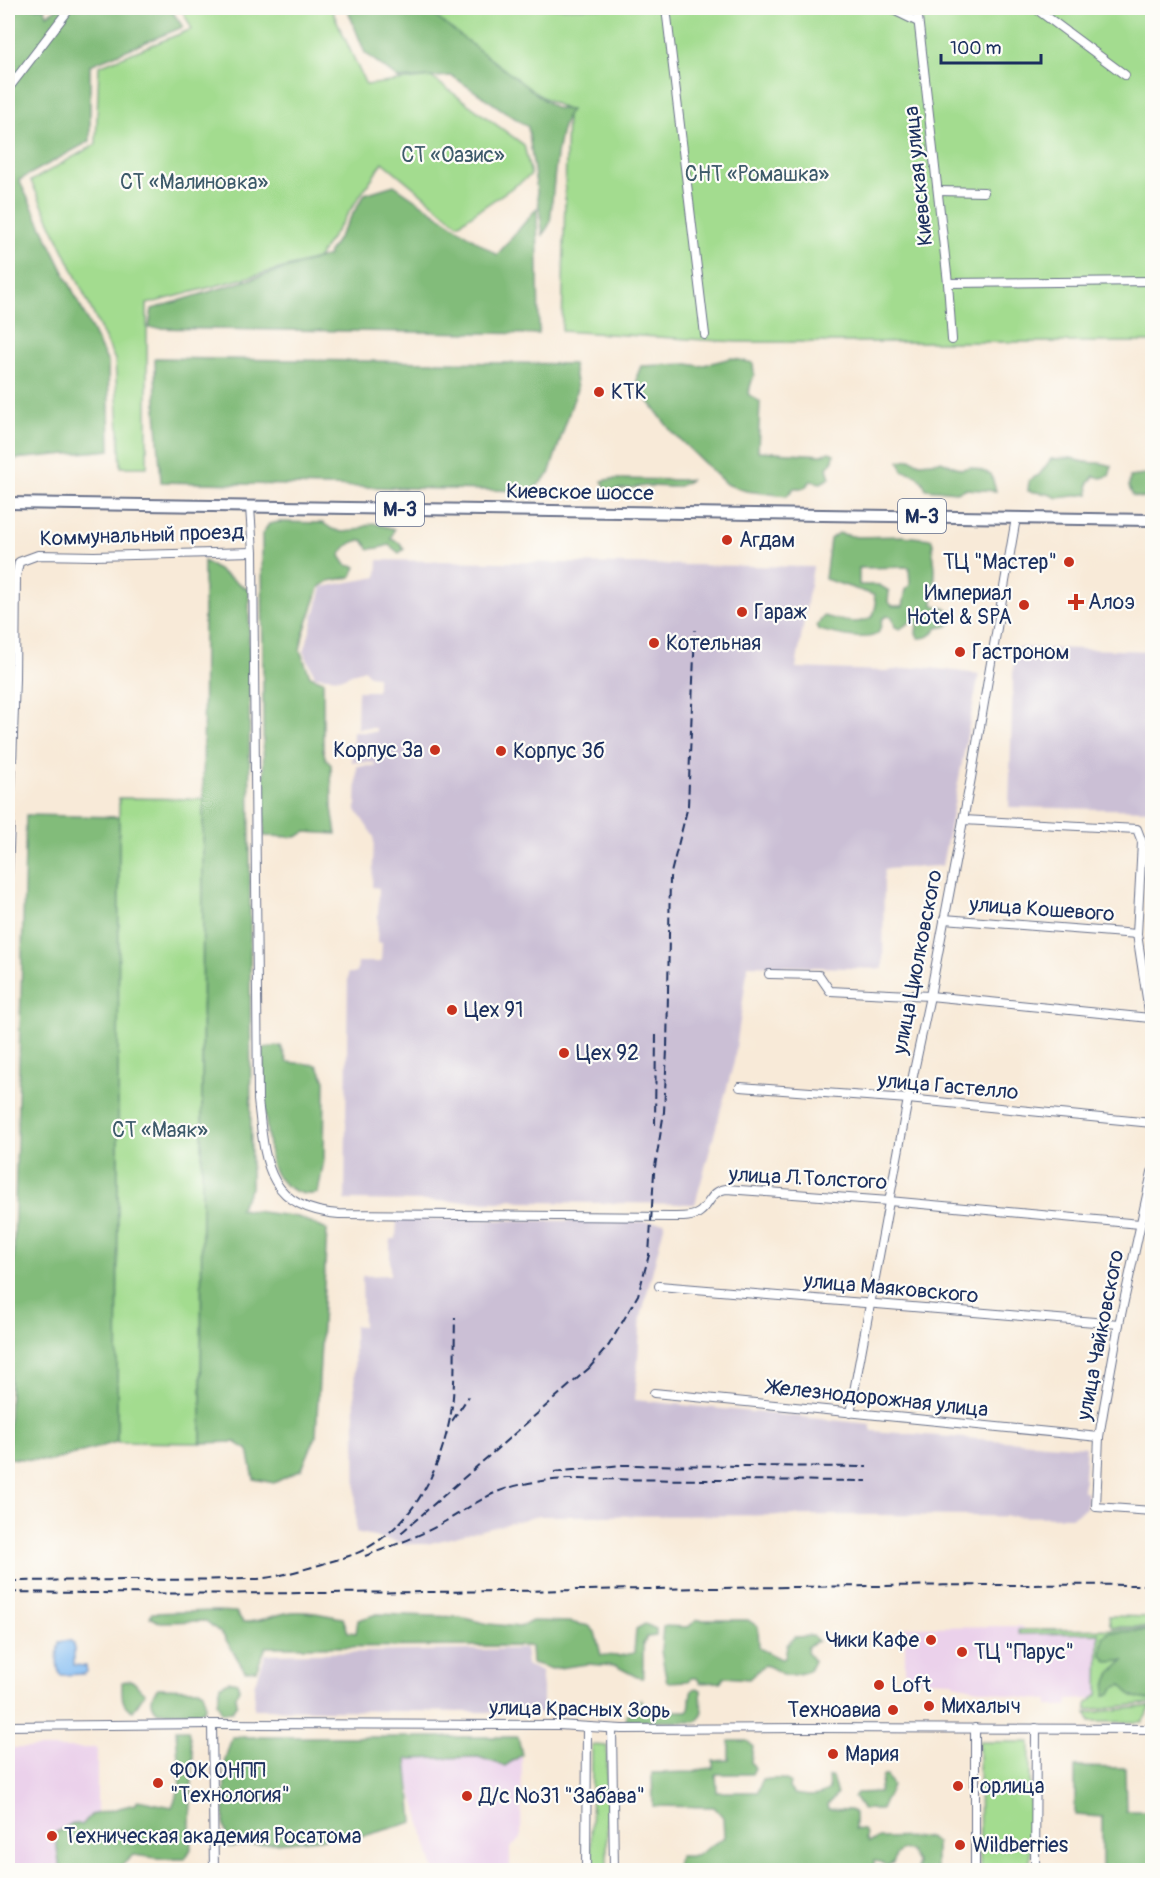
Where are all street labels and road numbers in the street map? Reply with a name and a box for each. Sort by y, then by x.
street label: Киевская улица [898,105,939,247]
street label: Киевское шоссе [506,478,655,507]
road number: М-3 [376,492,424,526]
road number: М-3 [898,499,946,533]
street label: Коммунальный проезд [39,518,245,553]
street label: улица Циолковского [886,868,949,1057]
street label: улица Кошевого [967,891,1115,928]
street label: улица Гастелло [875,1067,1019,1106]
street label: улица Л.Толстого [727,1161,888,1196]
street label: улица Чайковского [1071,1248,1130,1424]
street label: улица Маяковского [801,1267,979,1310]
street label: Железнодорожная улица [763,1373,990,1424]
street label: улица Красных Зорь [488,1694,671,1725]

